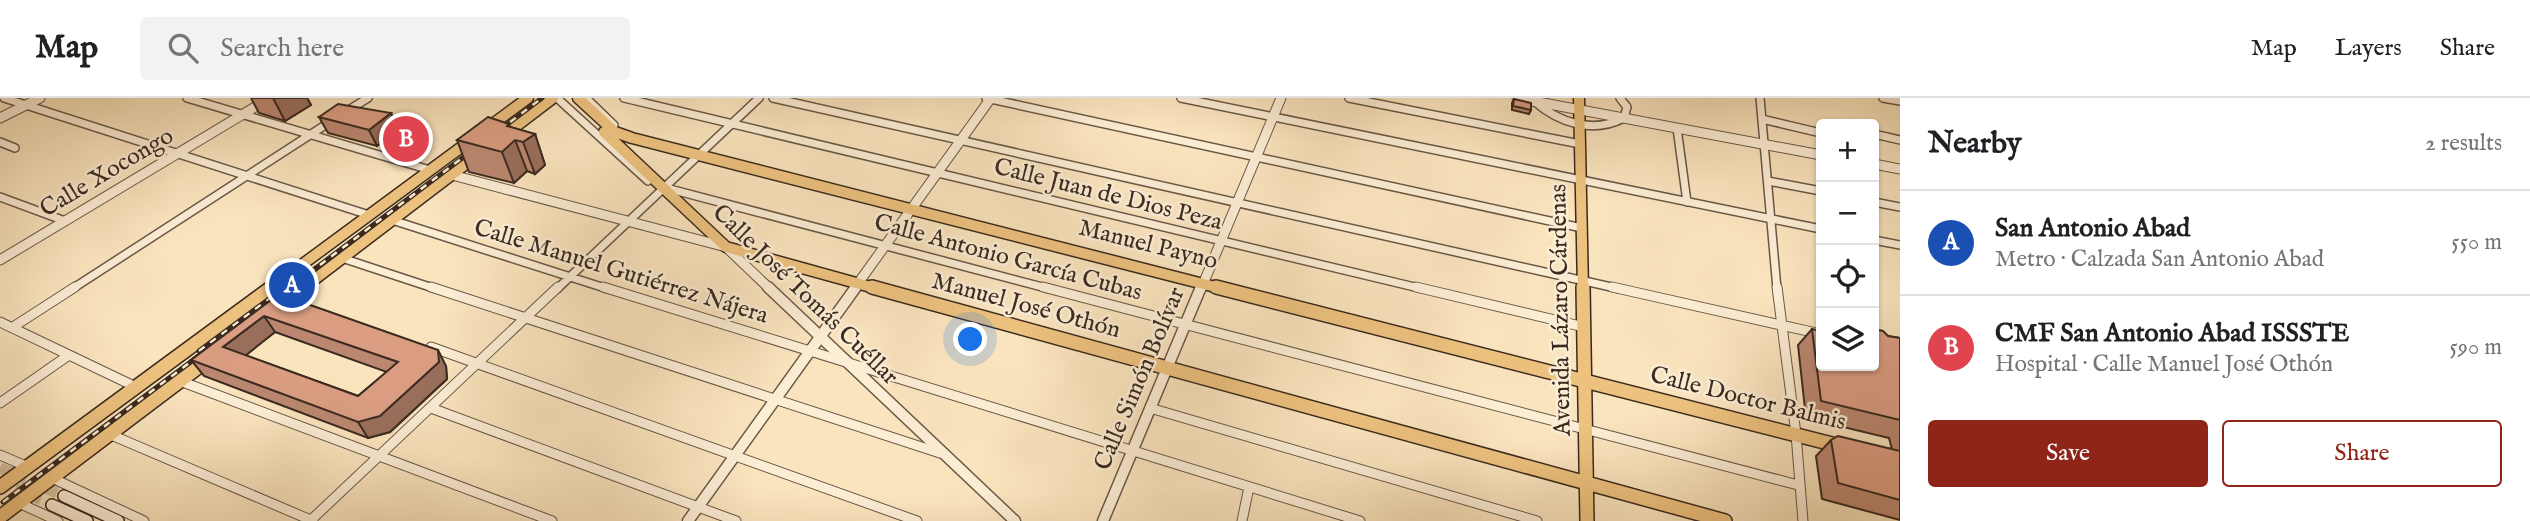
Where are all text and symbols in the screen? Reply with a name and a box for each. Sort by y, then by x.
search box [140,17,630,80]
text: Map [35,27,98,69]
icon: search [164,29,202,67]
text: Search here [220,32,344,65]
text: Map [2251,33,2297,64]
text: Layers [2335,33,2402,64]
text: Share [2440,33,2495,64]
pin: B [383,113,429,165]
map controls [1816,119,1879,371]
button: + [1816,119,1879,182]
street label: Calle Xocongo [34,121,180,225]
text: Nearby [1928,125,2021,163]
text: 2 results [2425,129,2502,158]
street label: Calle Juan de Dios Peza [991,152,1226,239]
button: − [1816,182,1879,245]
street label: Avenida Lázaro Cárdenas [1543,184,1579,437]
street label: Calle José Tomás Cuéllar [705,198,905,392]
street label: Calle Antonio García Cubas [871,207,1145,309]
street label: Calle Manuel Gutiérrez Nájera [470,212,772,332]
text: San Antonio Abad [1995,212,2190,245]
street label: Manuel Payno [1075,213,1221,277]
text: A [1943,228,1959,257]
text: 550 m [2451,228,2502,257]
button: locate [1816,245,1879,308]
text: Metro · Calzada San Antonio Abad [1995,245,2324,274]
pin: A [269,259,315,311]
street label: Manuel José Othón [928,266,1124,346]
street label: Calle Simón Bolívar [1087,282,1193,475]
button: layers [1816,308,1879,371]
text: CMF San Antonio Abad ISSSTE [1995,317,2349,350]
your location [953,322,987,356]
text: B [1943,333,1959,362]
text: 590 m [2450,333,2502,362]
text: Hospital · Calle Manuel José Othón [1995,350,2333,379]
street label: Calle Doctor Balmis [1647,360,1849,438]
button: Save [1928,420,2208,487]
button: Share [2222,420,2502,487]

